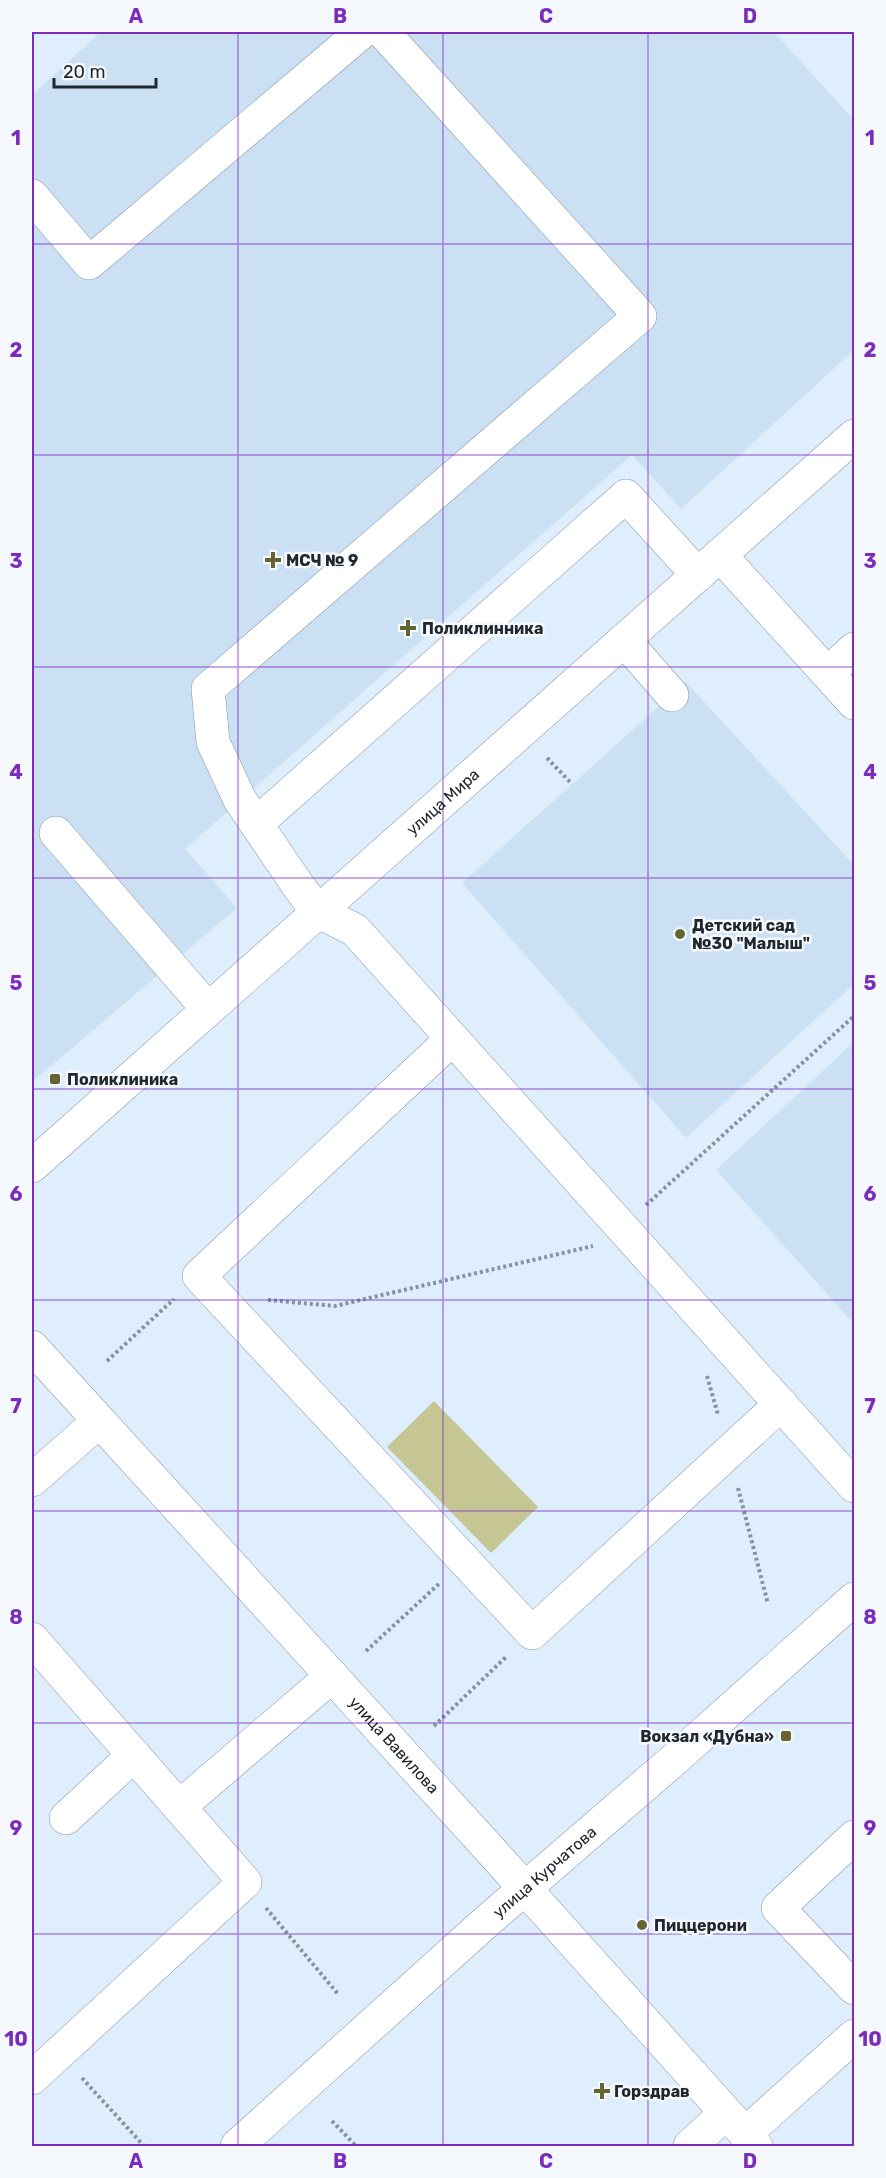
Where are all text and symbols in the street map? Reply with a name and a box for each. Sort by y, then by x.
text: A [129,4,144,28]
text: B [333,4,347,28]
text: C [539,4,553,28]
text: D [743,4,757,28]
scale bar [54,51,156,89]
text: 20 m [63,61,105,83]
text: 1 [11,126,21,150]
text: 1 [865,126,875,150]
text: 2 [10,338,23,362]
text: 2 [864,338,877,362]
text: 3 [9,549,23,573]
text: 3 [863,549,877,573]
marker: МСЧ № 9 [264,551,282,569]
place label: МСЧ № 9 [286,551,358,570]
marker: Поликлинника [399,619,417,637]
place label: Поликлинника [422,619,543,638]
text: 4 [9,760,23,784]
text: 4 [863,760,877,784]
street label: улица Мира [402,764,483,839]
place label: Детский сад №30 "Малыш" [692,916,810,953]
marker: Детский сад №30 "Малыш" [673,927,687,941]
text: 5 [10,971,23,995]
text: 5 [864,971,877,995]
place label: Поликлиника [67,1070,178,1089]
marker: Поликлиника [48,1072,62,1086]
text: 6 [9,1182,23,1206]
text: 6 [863,1182,877,1206]
text: 7 [10,1394,22,1418]
text: 7 [864,1394,876,1418]
text: 8 [9,1605,23,1629]
text: 8 [863,1605,877,1629]
street label: улица Вавилова [345,1692,443,1797]
place label: Вокзал «Дубна» [640,1727,774,1746]
marker: Вокзал «Дубна» [779,1729,793,1743]
text: 9 [10,1816,23,1840]
text: 9 [864,1816,877,1840]
street label: улица Курчатова [489,1822,600,1922]
place label: Пиццерони [654,1916,747,1935]
marker: Пиццерони [635,1918,649,1932]
text: 10 [4,2027,28,2051]
text: 10 [858,2027,882,2051]
place label: Горздрав [614,2082,690,2101]
marker: Горздрав [595,2084,609,2098]
text: A [129,2149,144,2173]
text: B [333,2149,347,2173]
text: C [539,2149,553,2173]
text: D [743,2149,757,2173]

